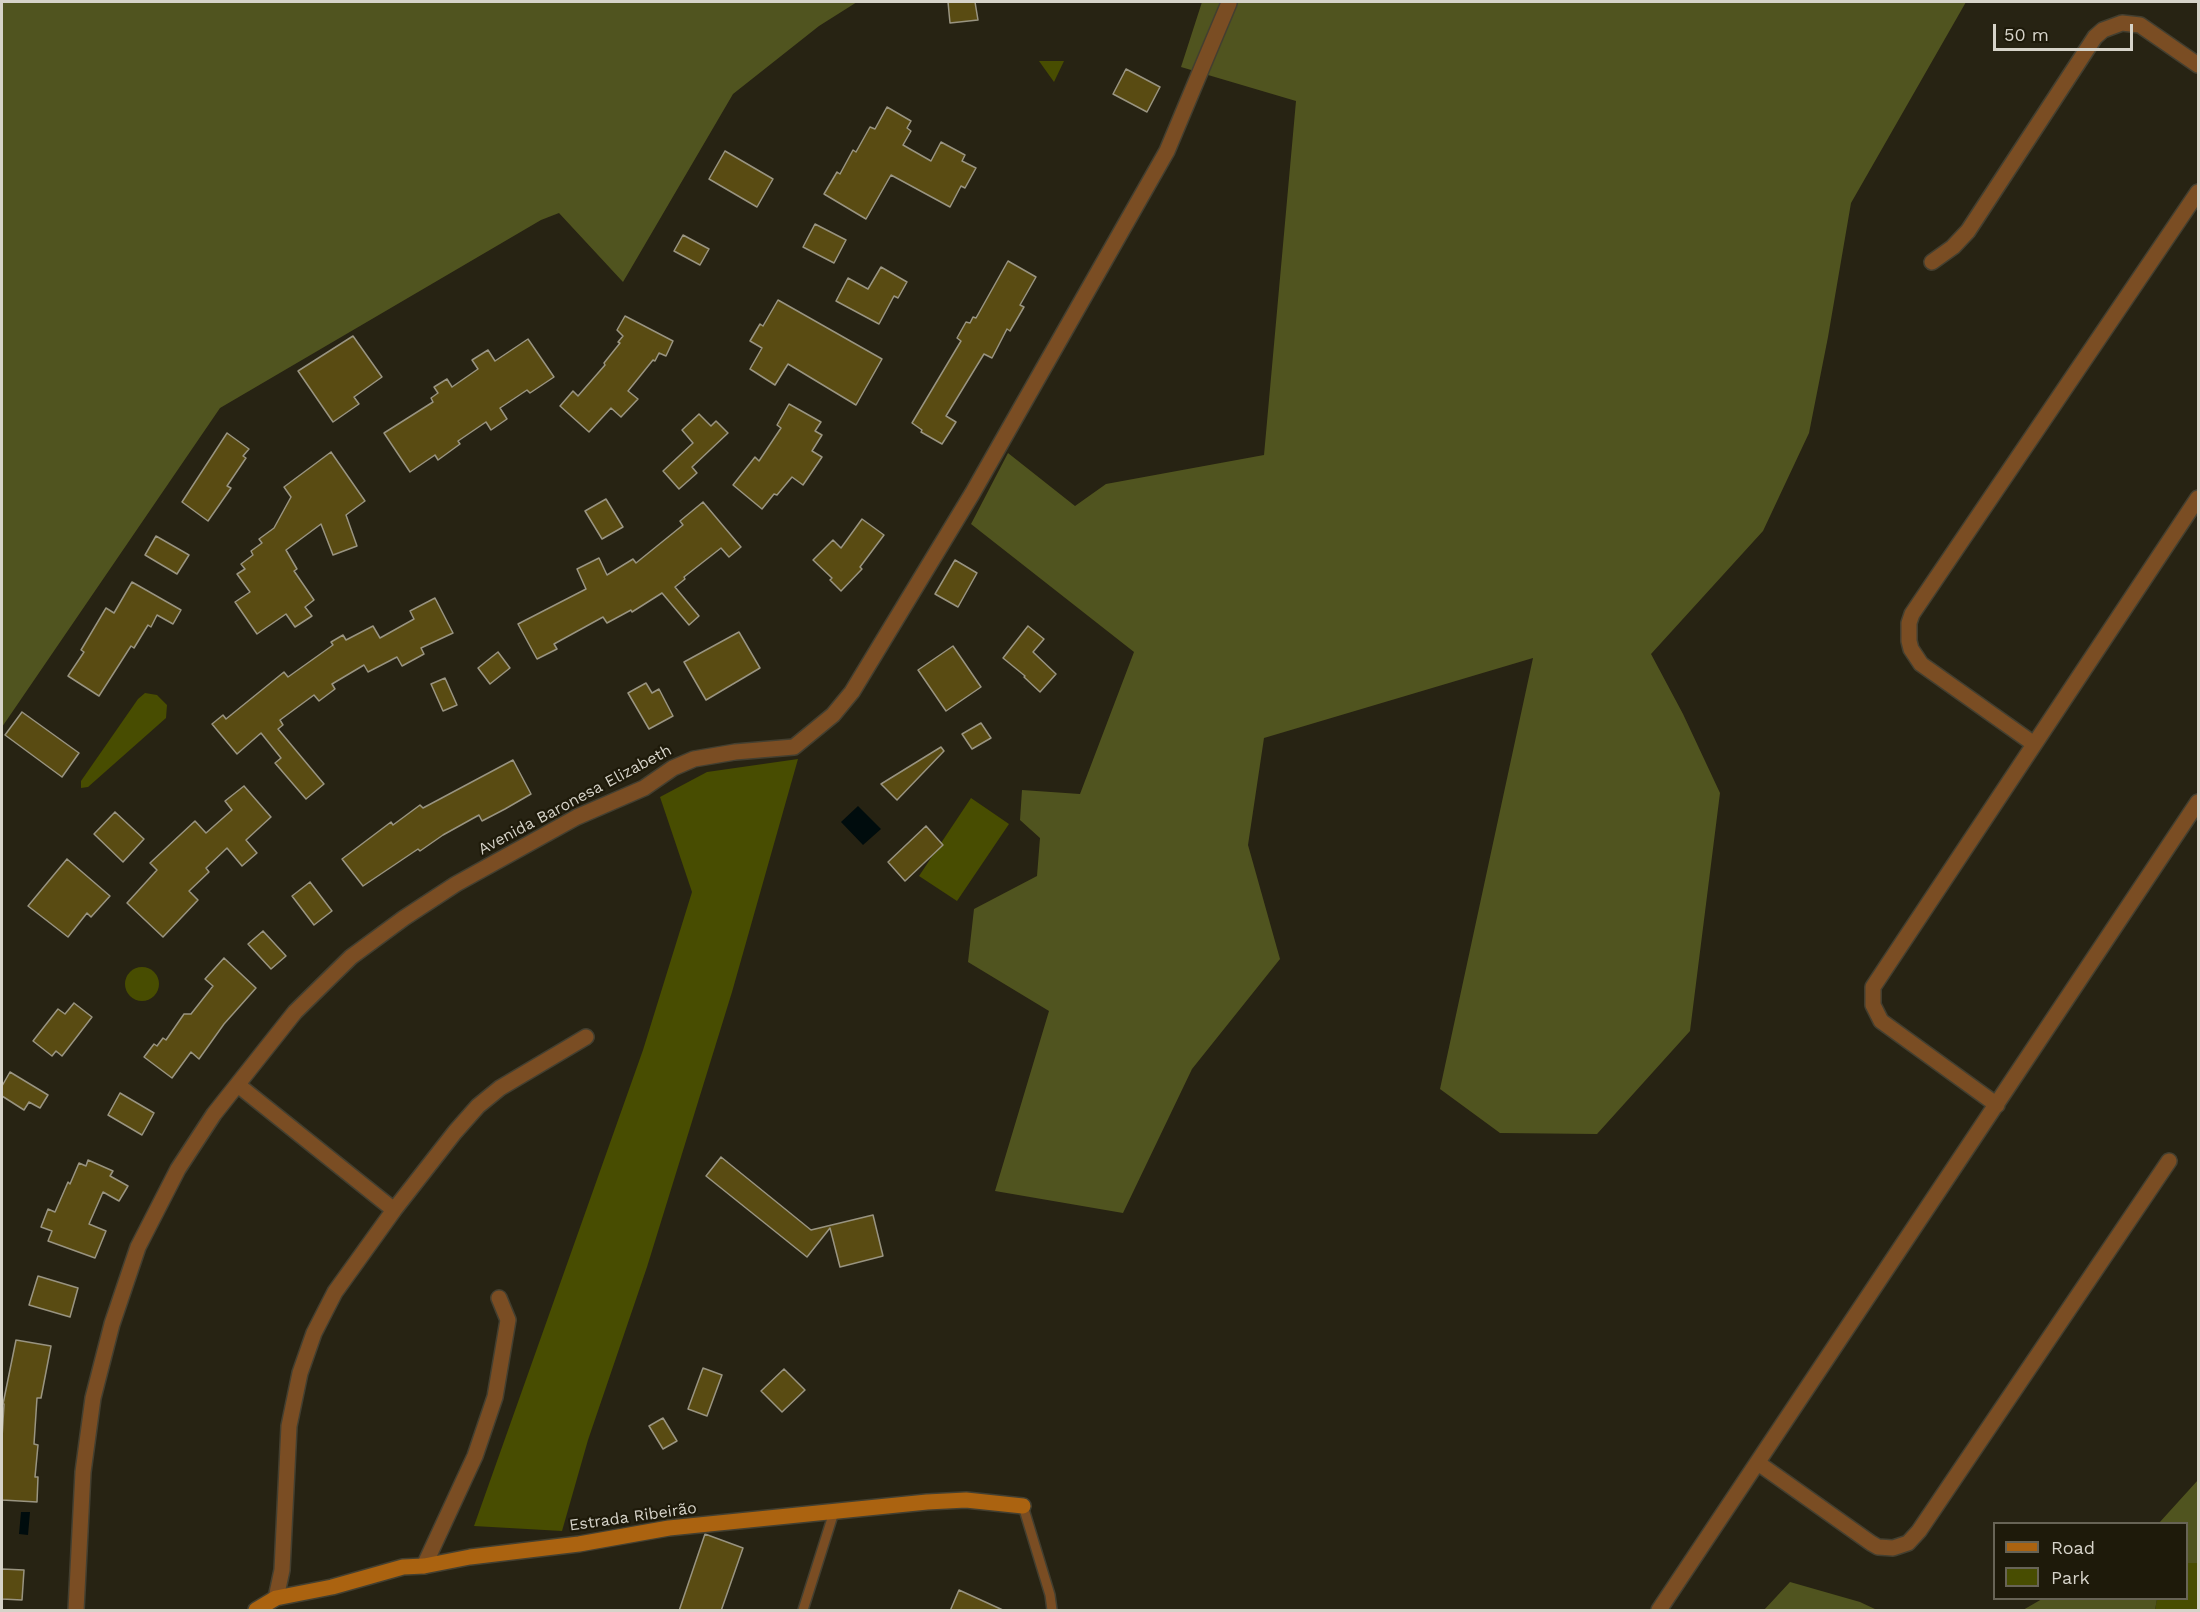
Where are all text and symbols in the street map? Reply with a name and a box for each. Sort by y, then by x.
scale bar [1996,12,2136,50]
text: 50 m [2004,24,2049,45]
street label: Avenida Baronesa Elizabeth [475,741,675,859]
street label: Estrada Ribeirão [568,1499,698,1535]
legend [1993,1522,2188,1600]
text: Road [2051,1537,2095,1558]
text: Park [2051,1567,2090,1588]

